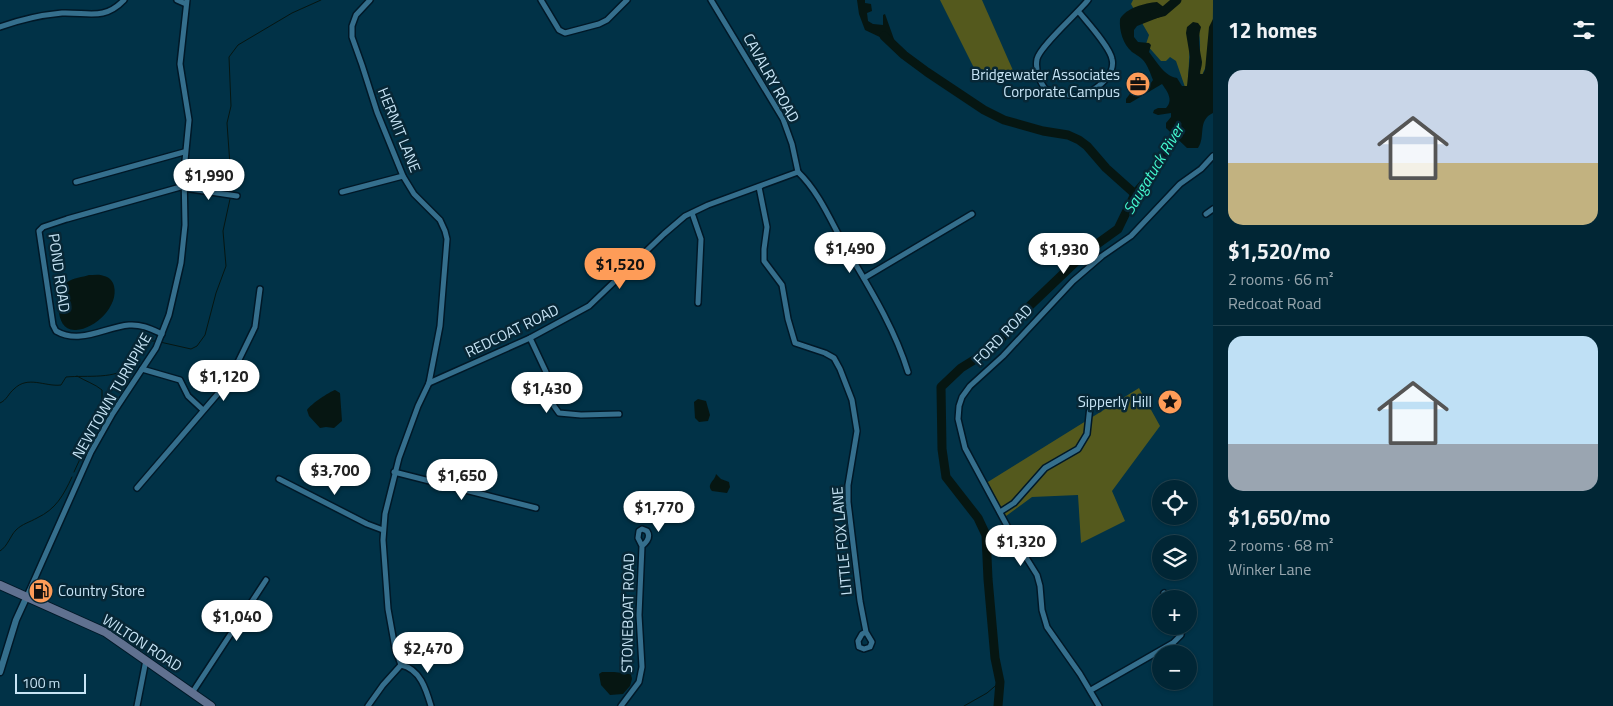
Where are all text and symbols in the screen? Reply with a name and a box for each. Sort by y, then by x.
text: 12 homes [1228,14,1317,46]
icon: filters [1570,16,1598,44]
street label: CAVALRY ROAD [737,29,805,127]
place label: Bridgewater Associates Corporate Campus [971,63,1120,103]
office icon: Bridgewater Associates Corporate Campus [1125,71,1151,97]
street label: HERMIT LANE [372,84,427,176]
icon: home [1368,103,1458,193]
water label: Saugatuck River [1117,118,1190,219]
pin: $1,990 [168,158,250,201]
text: $1,990 [184,163,234,187]
street label: POND ROAD [43,232,76,314]
pin: $1,490 [809,232,891,274]
pin: $1,930 [1023,232,1105,275]
text: $1,520/mo [1228,235,1330,267]
text: $1,490 [825,236,875,260]
text: $1,930 [1039,237,1089,261]
pin: $1,520 [579,248,661,290]
text: $1,520 [595,252,645,276]
text: 2 rooms · 66 m² [1228,267,1333,291]
text: Redcoat Road [1228,291,1321,315]
street label: REDCOAT ROAD [461,298,563,363]
street label: FORD ROAD [967,299,1038,370]
street label: NEWTOWN TURNPIKE [66,328,157,463]
pin: $1,120 [183,360,265,402]
text: $1,120 [199,364,249,388]
icon: home [1368,368,1458,458]
pin: $1,430 [506,372,588,414]
text: $1,430 [522,376,572,400]
place icon: Sipperly Hill [1157,389,1183,415]
place label: Sipperly Hill [1078,390,1152,413]
pin: $3,700 [294,454,376,496]
text: $3,700 [310,458,360,482]
pin: $1,650 [421,458,503,501]
text: $1,650 [437,463,487,487]
map controls [1152,480,1197,690]
button: locate [1152,480,1197,525]
street label: LITTLE FOX LANE [825,486,858,596]
pin: $1,770 [618,490,700,533]
text: $1,770 [634,495,684,519]
text: $1,650/mo [1228,501,1330,533]
pin: $1,320 [980,524,1062,567]
text: $1,320 [996,529,1046,553]
text: 2 rooms · 68 m² [1228,533,1333,557]
button: layers [1152,535,1197,580]
street label: STONEBOAT ROAD [615,553,640,673]
text: Winker Lane [1228,557,1311,581]
fuel station icon: Country Store [28,578,54,604]
place label: Country Store [58,579,145,602]
button: + [1152,590,1197,635]
pin: $1,040 [196,600,278,642]
text: $1,040 [212,604,262,628]
street label: WILTON ROAD [98,608,187,677]
pin: $2,470 [387,632,469,674]
text: $2,470 [403,636,453,660]
button: − [1152,645,1197,690]
scale bar [15,671,86,694]
text: 100 m [22,672,60,693]

